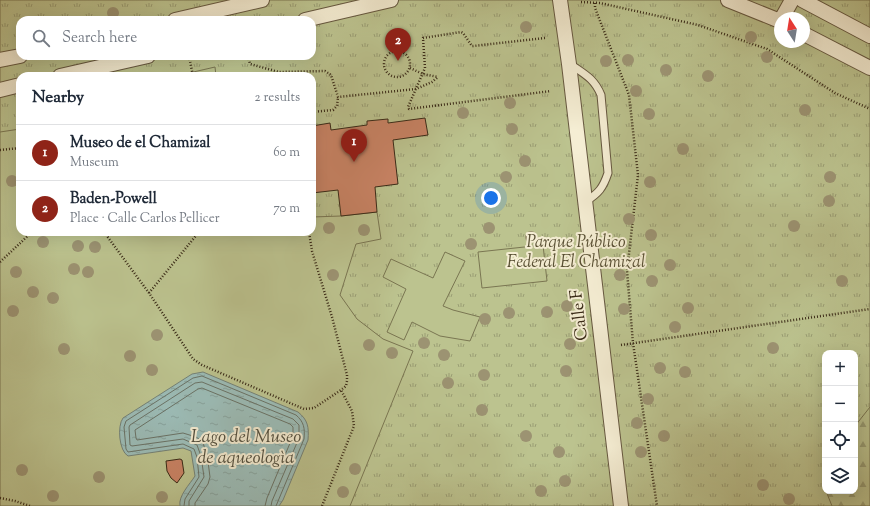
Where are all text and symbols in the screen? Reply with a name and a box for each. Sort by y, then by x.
north arrow [774,12,810,48]
search box [16,16,316,60]
icon: search [30,27,52,49]
text: Search here [62,28,137,49]
pin: 2 [385,28,411,61]
text: Nearby [32,86,84,110]
text: 2 results [255,89,300,107]
pin: 1 [341,129,367,162]
text: Museo de el Chamizal [70,133,211,154]
text: 1 [43,144,47,162]
text: 60 m [273,144,300,162]
text: Museum [70,154,119,172]
your location [481,188,501,208]
text: Baden-Powell [70,189,157,210]
text: 2 [42,200,48,218]
text: 70 m [273,200,300,218]
text: Place · Calle Carlos Pellicer [70,210,220,228]
park label: Parque Público Federal El Chamizal [507,231,645,275]
street label: Calle F [565,287,595,342]
map controls [822,350,858,494]
button: + [822,350,858,386]
button: − [822,386,858,422]
button: locate [822,422,858,458]
water label: Lago del Museo de aqueologìa [191,425,301,472]
button: layers [822,458,858,494]

